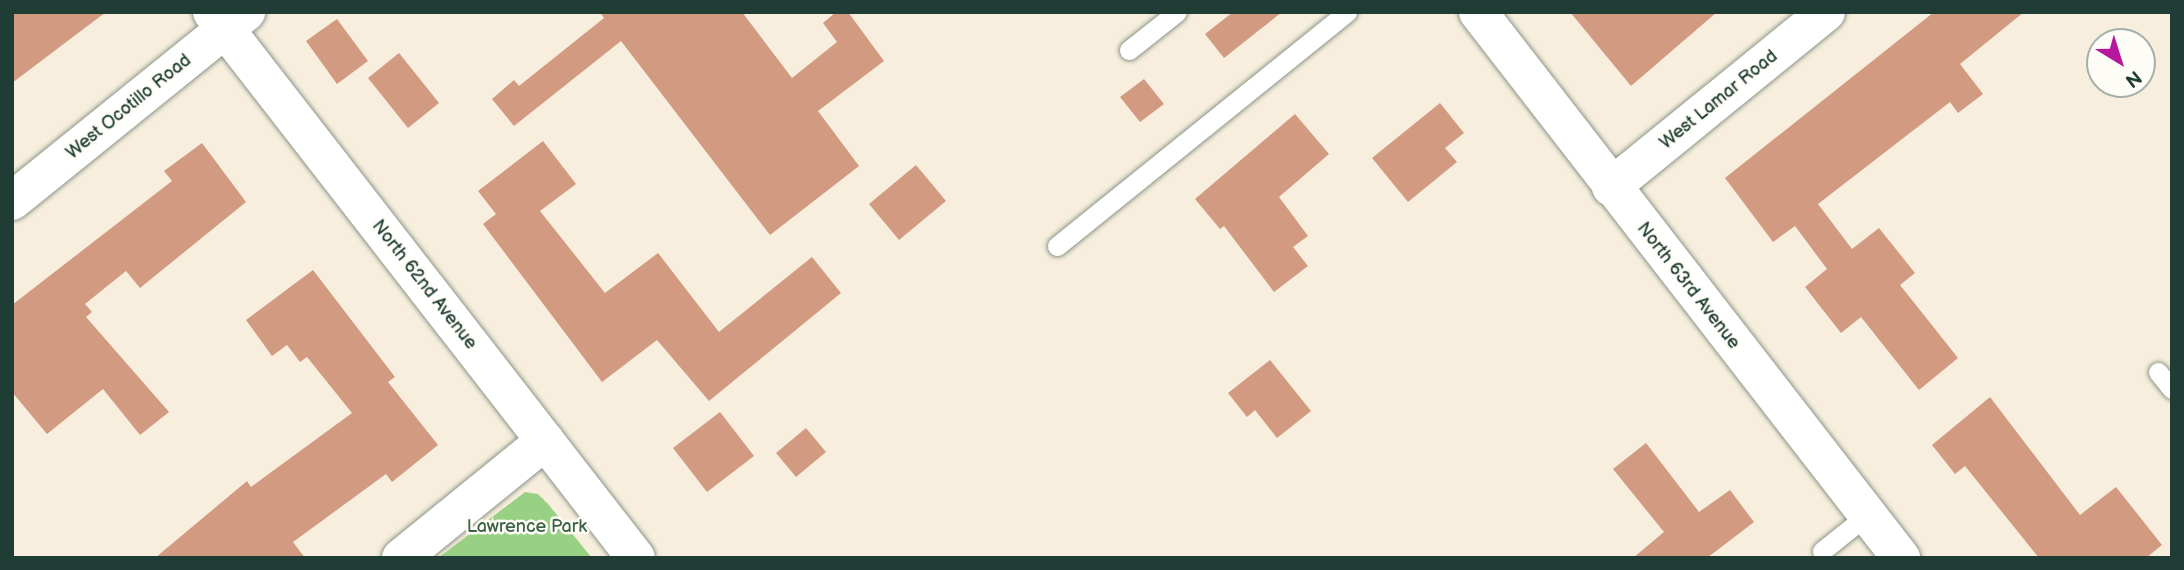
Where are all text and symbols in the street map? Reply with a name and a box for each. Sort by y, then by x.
north arrow [2086,28,2156,98]
street label: West Lamar Road [1656,46,1782,154]
street label: West Ocotillo Road [62,50,196,164]
text: N [2120,65,2146,92]
street label: North 62nd Avenue [367,216,481,354]
street label: North 63rd Avenue [1632,218,1744,354]
park label: Lawrence Park [467,516,587,538]

